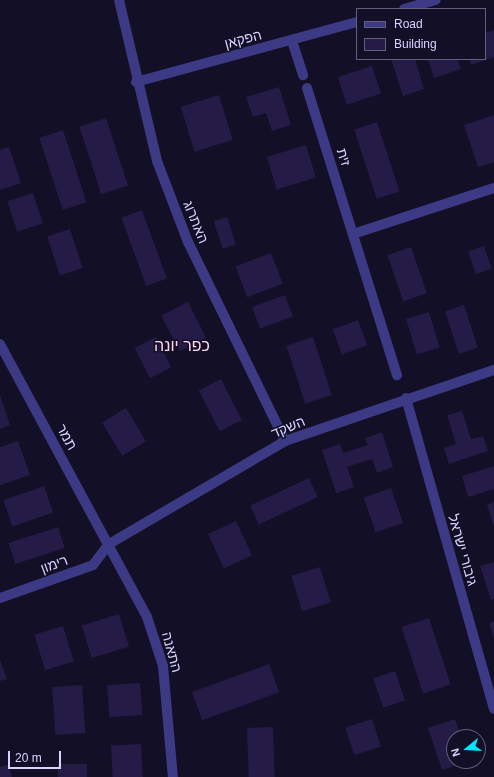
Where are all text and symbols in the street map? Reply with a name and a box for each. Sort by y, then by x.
legend [356,8,486,60]
text: Road [394,17,423,31]
street label: הפקאן [222,26,264,52]
text: Building [394,37,437,51]
street label: זית [333,146,355,168]
street label: האתרוג [180,198,212,246]
district label: כפר יונה [154,336,210,356]
street label: השקד [269,412,307,442]
street label: תמר [53,421,81,453]
street label: גיבורי ישראל [445,512,481,588]
street label: רימון [38,551,70,577]
street label: התאנה [158,630,186,674]
north arrow [446,729,486,769]
scale bar [10,743,63,769]
text: N [449,747,462,758]
text: 20 m [15,751,42,765]

